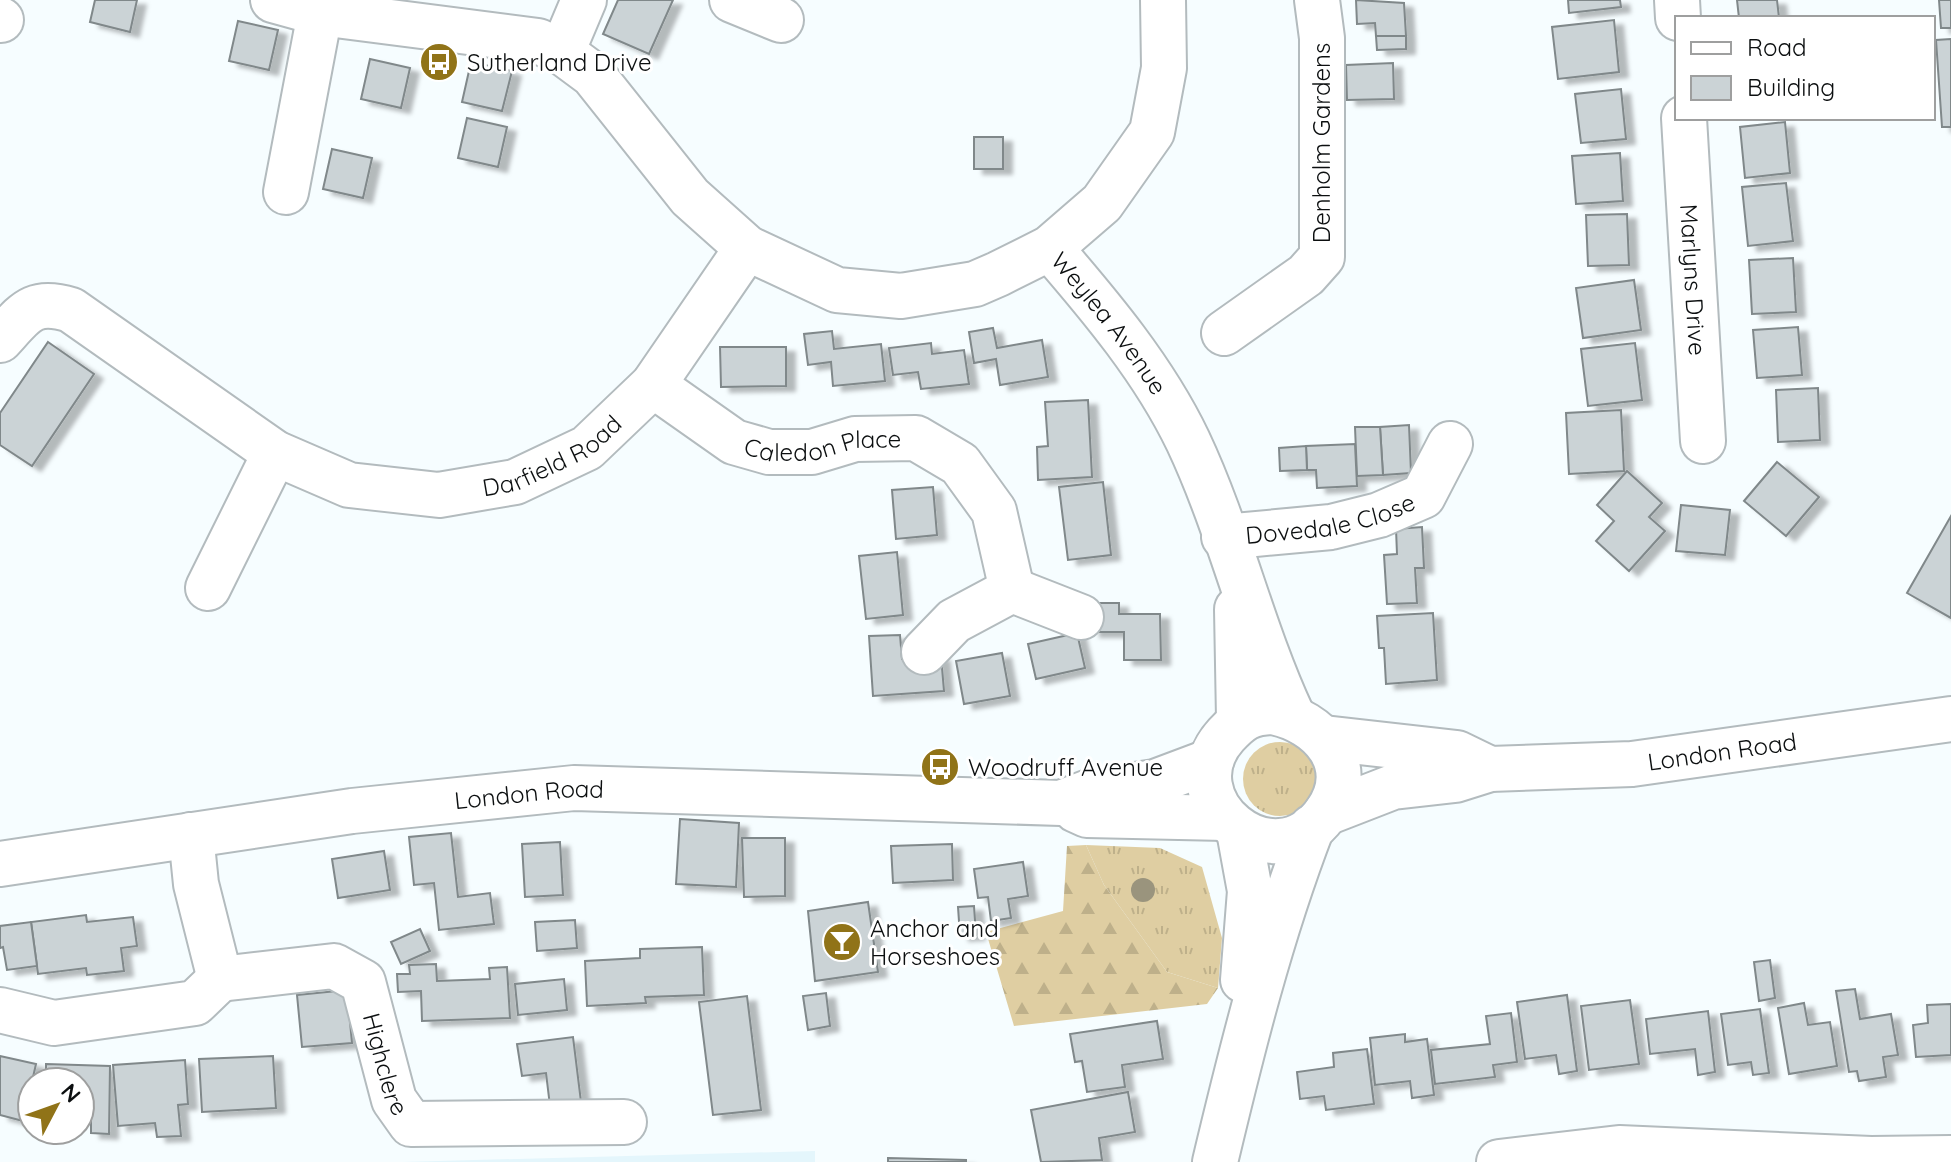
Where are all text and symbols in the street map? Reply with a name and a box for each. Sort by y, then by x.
legend [1675,16,1935,120]
text: Road [1747,32,1807,62]
bus stop icon: Sutherland Drive [418,41,460,83]
street label: Denholm Gardens [1306,43,1336,243]
place label: Sutherland Drive [467,47,652,77]
text: Building [1747,72,1835,102]
street label: Marlyns Drive [1674,203,1713,356]
street label: Weylea Avenue [1045,246,1174,400]
street label: Darfield Road [480,408,628,502]
street label: Caledon Place [741,423,901,468]
street label: Dovedale Close [1244,486,1419,550]
street label: London Road [1646,726,1799,777]
bus stop icon: Woodruff Avenue [919,746,961,788]
place label: Woodruff Avenue [968,752,1163,782]
street label: London Road [453,773,604,815]
place label: Anchor and Horseshoes [870,913,1000,971]
bar icon: Anchor and Horseshoes [821,921,863,963]
street label: Highclere [357,1010,415,1121]
north arrow [16,1066,96,1146]
text: N [55,1078,87,1108]

